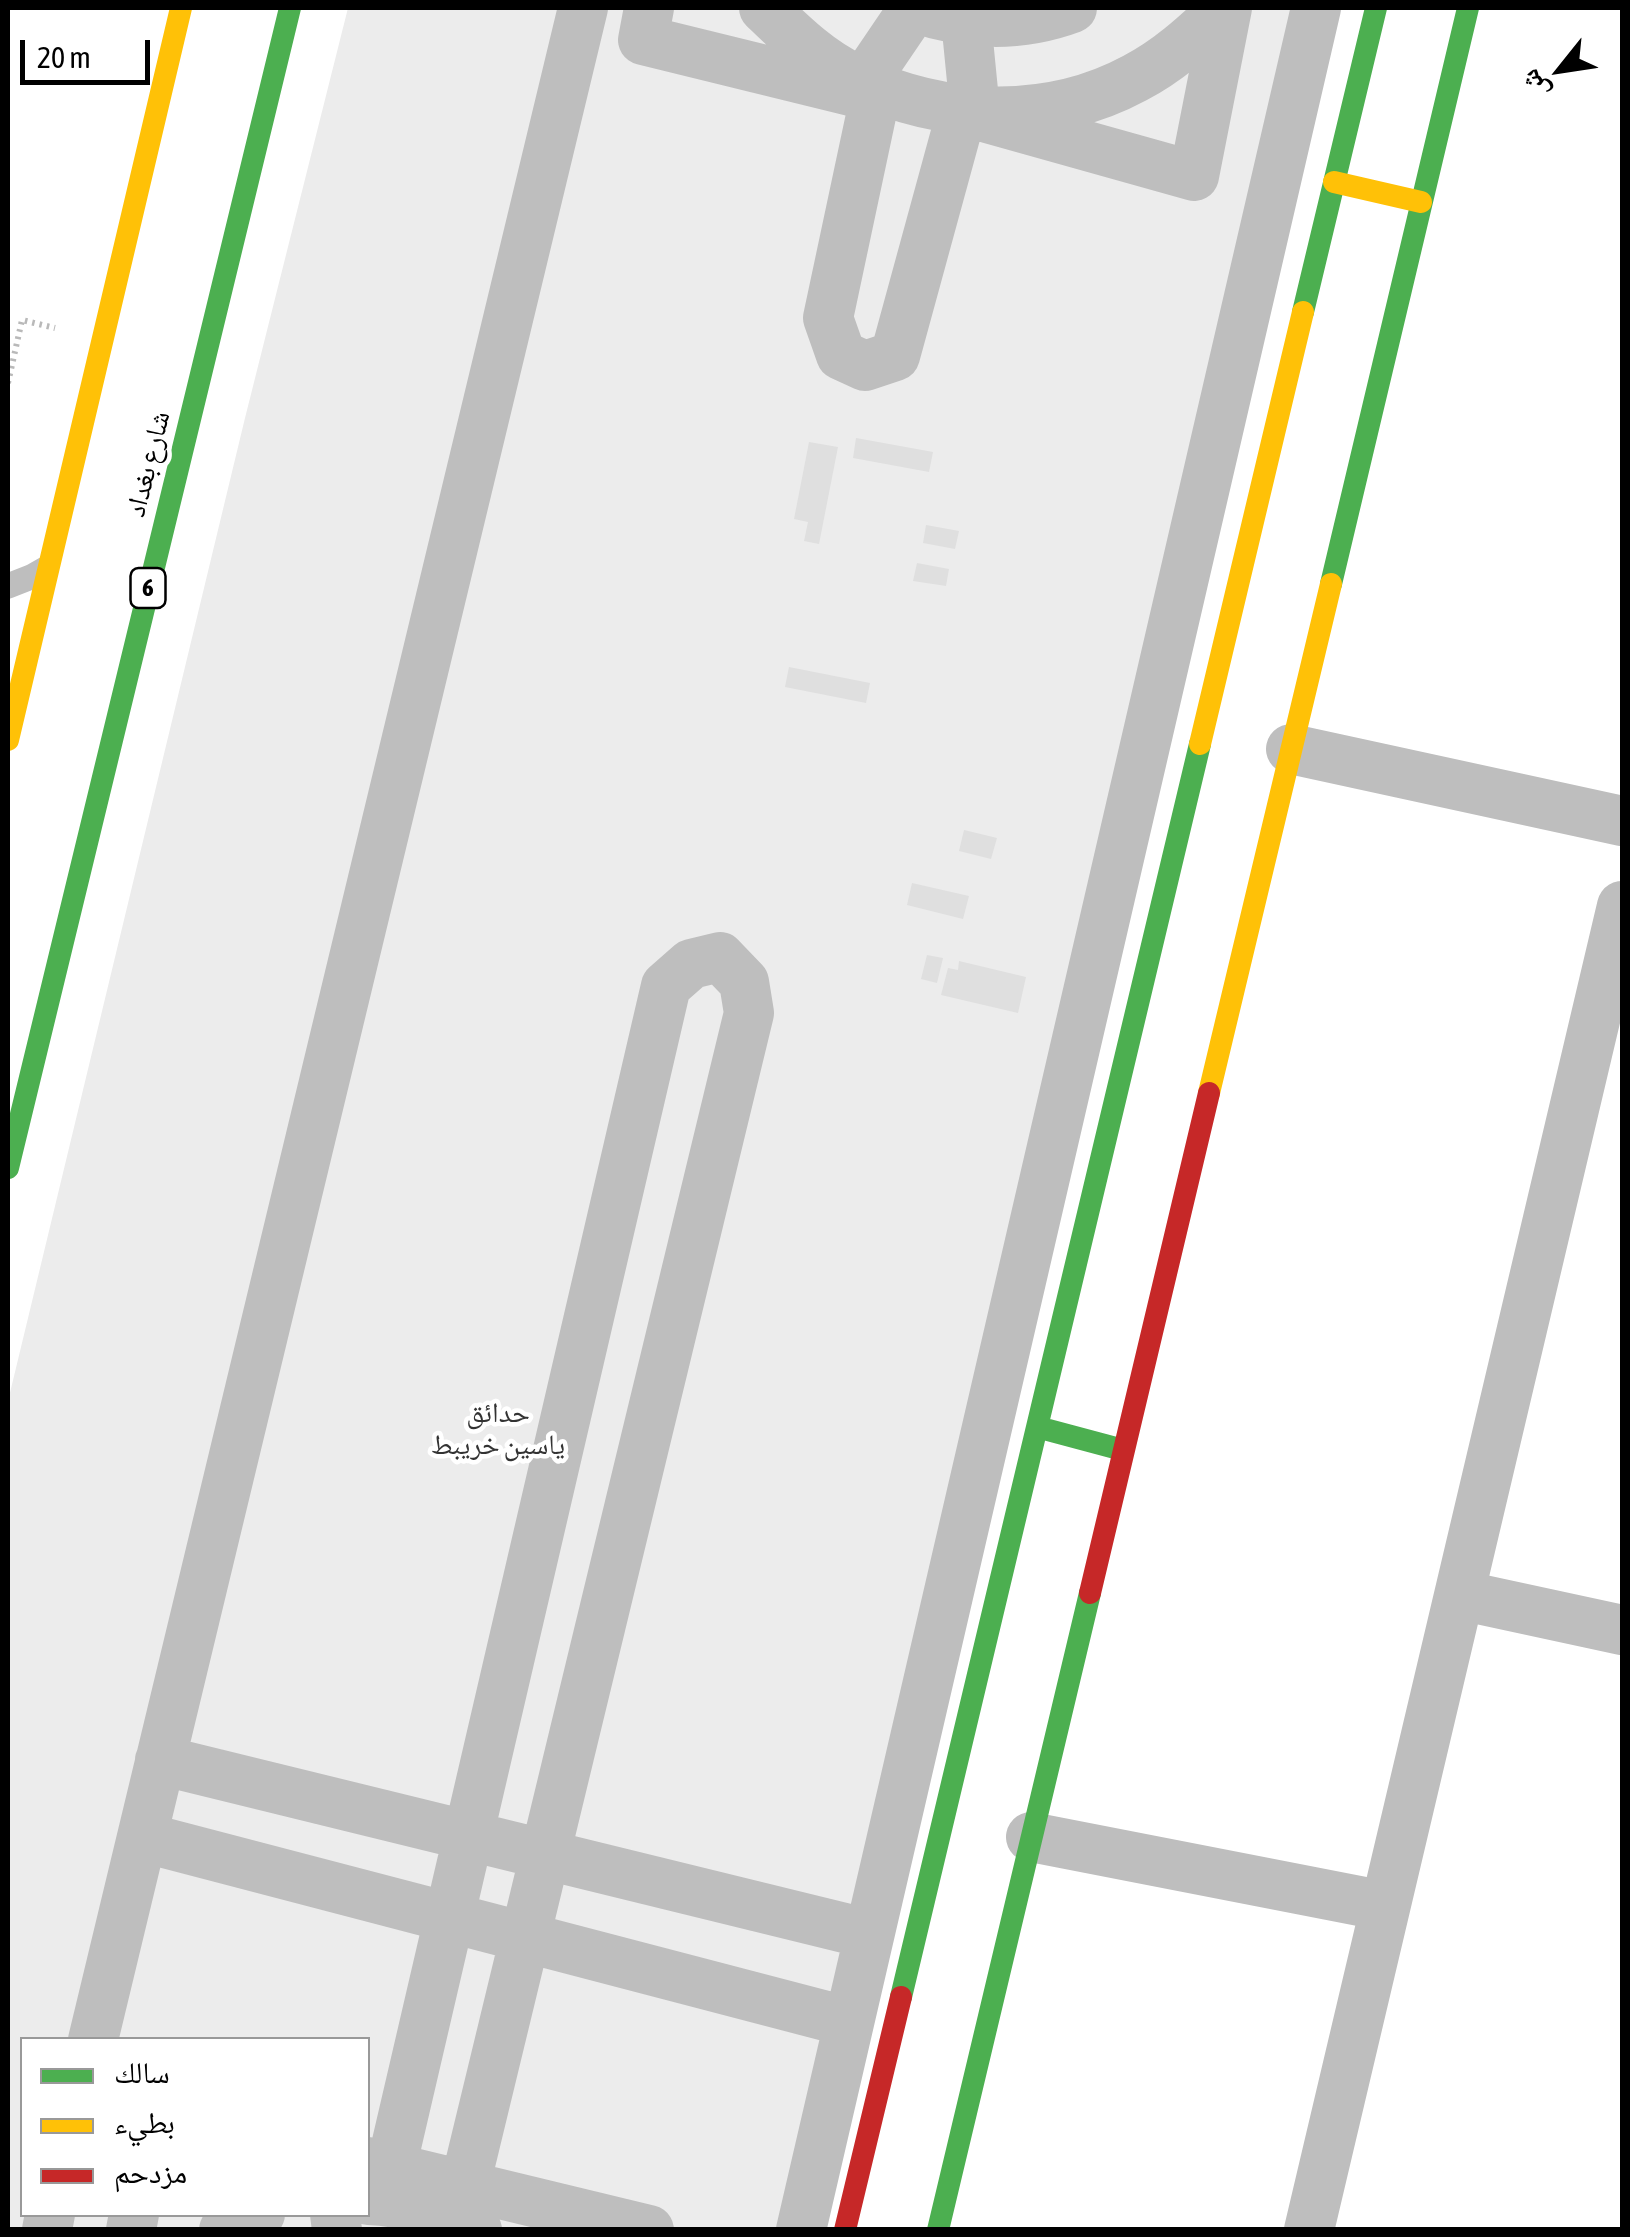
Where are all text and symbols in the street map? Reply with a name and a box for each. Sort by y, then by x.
scale bar [25,20,155,82]
north arrow [1510,20,1610,120]
text: 20 m [37,40,91,74]
text: ش [1513,64,1555,106]
street label: شارع بغداد [119,408,177,520]
road number: 6 [130,568,166,608]
park label: حدائق ياسين خريبط [431,1396,565,1462]
legend [20,2037,370,2217]
text: سالك [114,2055,170,2089]
text: بطيء [114,2105,175,2139]
text: مزدحم [114,2155,187,2189]

